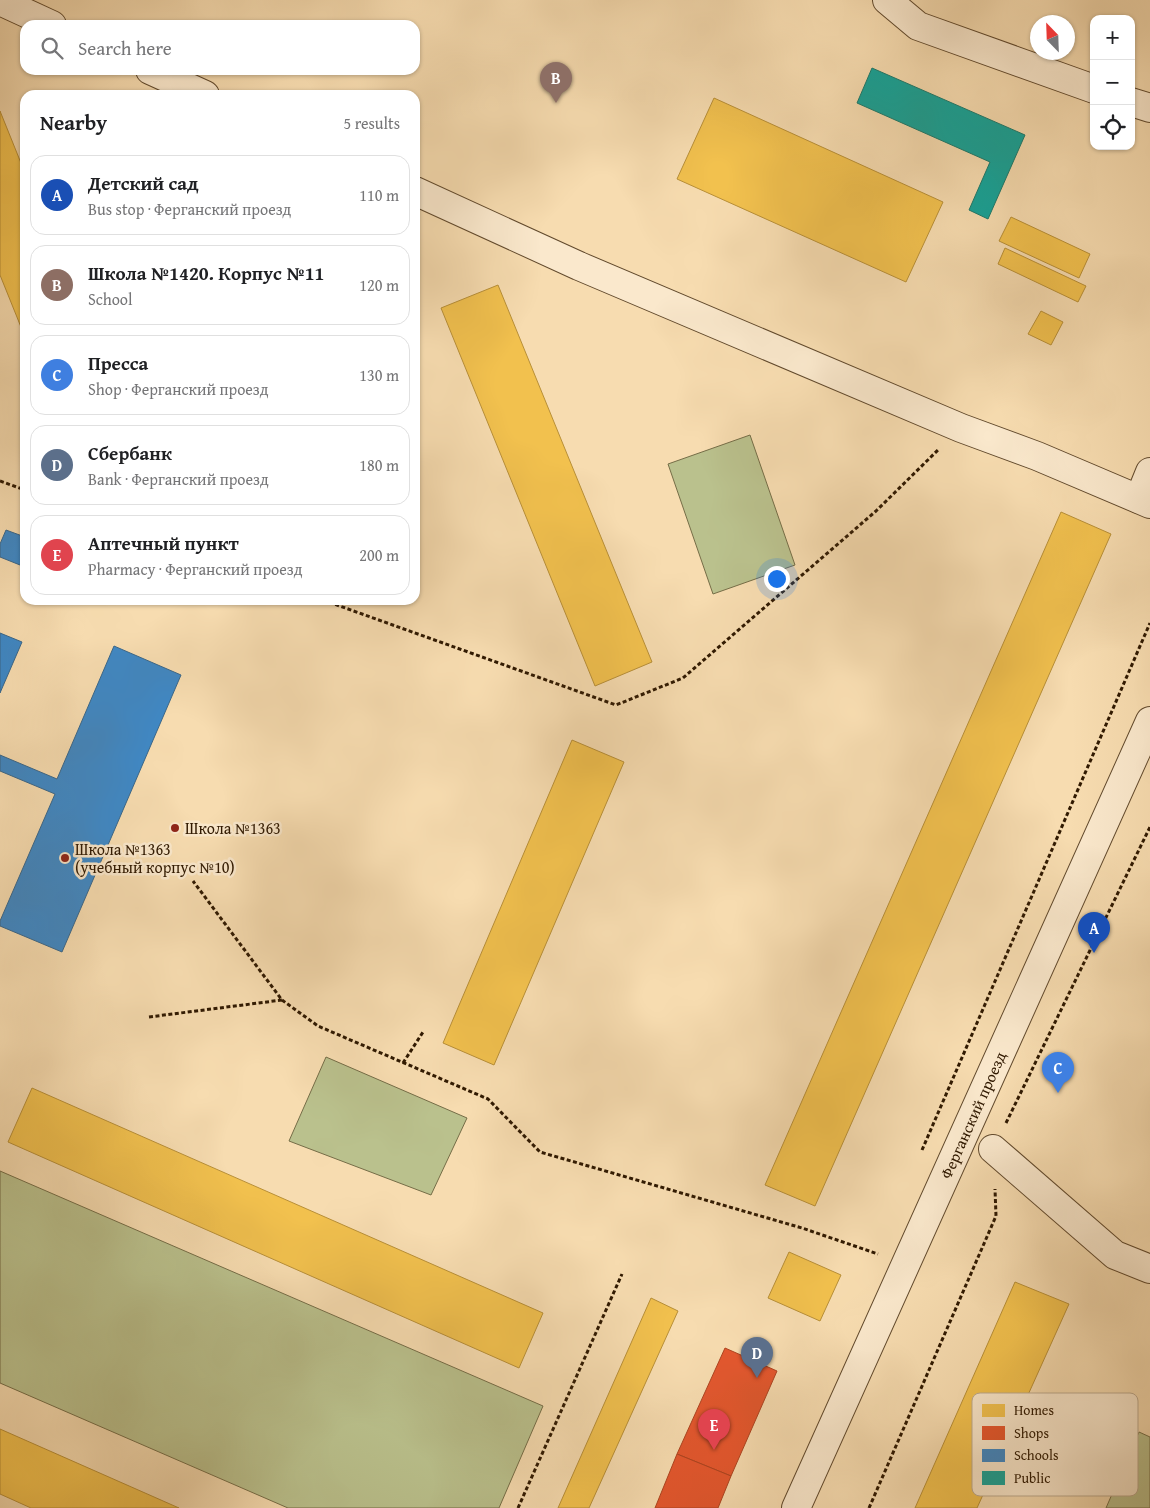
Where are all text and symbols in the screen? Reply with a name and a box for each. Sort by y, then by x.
north arrow [1030,15,1075,60]
map controls [1090,15,1135,150]
button: + [1090,15,1135,60]
search box [20,20,420,75]
icon: search [38,34,66,62]
text: Search here [78,34,172,62]
button: − [1090,60,1135,105]
pin: B [540,62,572,103]
button: locate [1090,105,1135,150]
text: Nearby [40,107,107,138]
text: 5 results [343,111,400,135]
text: Детский сад [88,169,199,197]
text: A [52,183,62,207]
text: 110 m [359,183,399,207]
text: Bus stop · Ферганский проезд [88,197,291,221]
text: Школа №1420. Корпус №11 [88,259,324,287]
text: B [52,273,62,297]
text: 120 m [359,273,399,297]
text: School [88,287,132,311]
text: Пресса [88,349,148,377]
text: C [52,363,62,387]
text: 130 m [359,363,399,387]
text: Shop · Ферганский проезд [88,377,269,401]
text: Сбербанк [88,439,172,467]
text: D [52,453,62,477]
text: 180 m [359,453,399,477]
text: Bank · Ферганский проезд [88,467,269,491]
text: Аптечный пункт [88,529,239,557]
text: E [53,543,61,567]
text: 200 m [359,543,399,567]
text: Pharmacy · Ферганский проезд [88,557,302,581]
your location [764,566,790,592]
place label: Школа №1363 [185,816,281,840]
marker: Школа №1363 [169,822,181,834]
place label: Школа №1363 (учебный корпус №10) [75,837,235,879]
marker: Школа №1363 (учебный корпус №10) [59,852,71,864]
pin: A [1078,912,1110,953]
street label: Ферганский проезд [934,1047,1012,1182]
pin: C [1042,1052,1074,1093]
pin: D [741,1337,773,1378]
legend [972,1393,1138,1496]
text: Homes [1014,1400,1054,1420]
pin: E [698,1409,730,1450]
text: Shops [1014,1423,1049,1443]
text: Schools [1014,1445,1058,1465]
text: Public [1014,1468,1050,1488]

